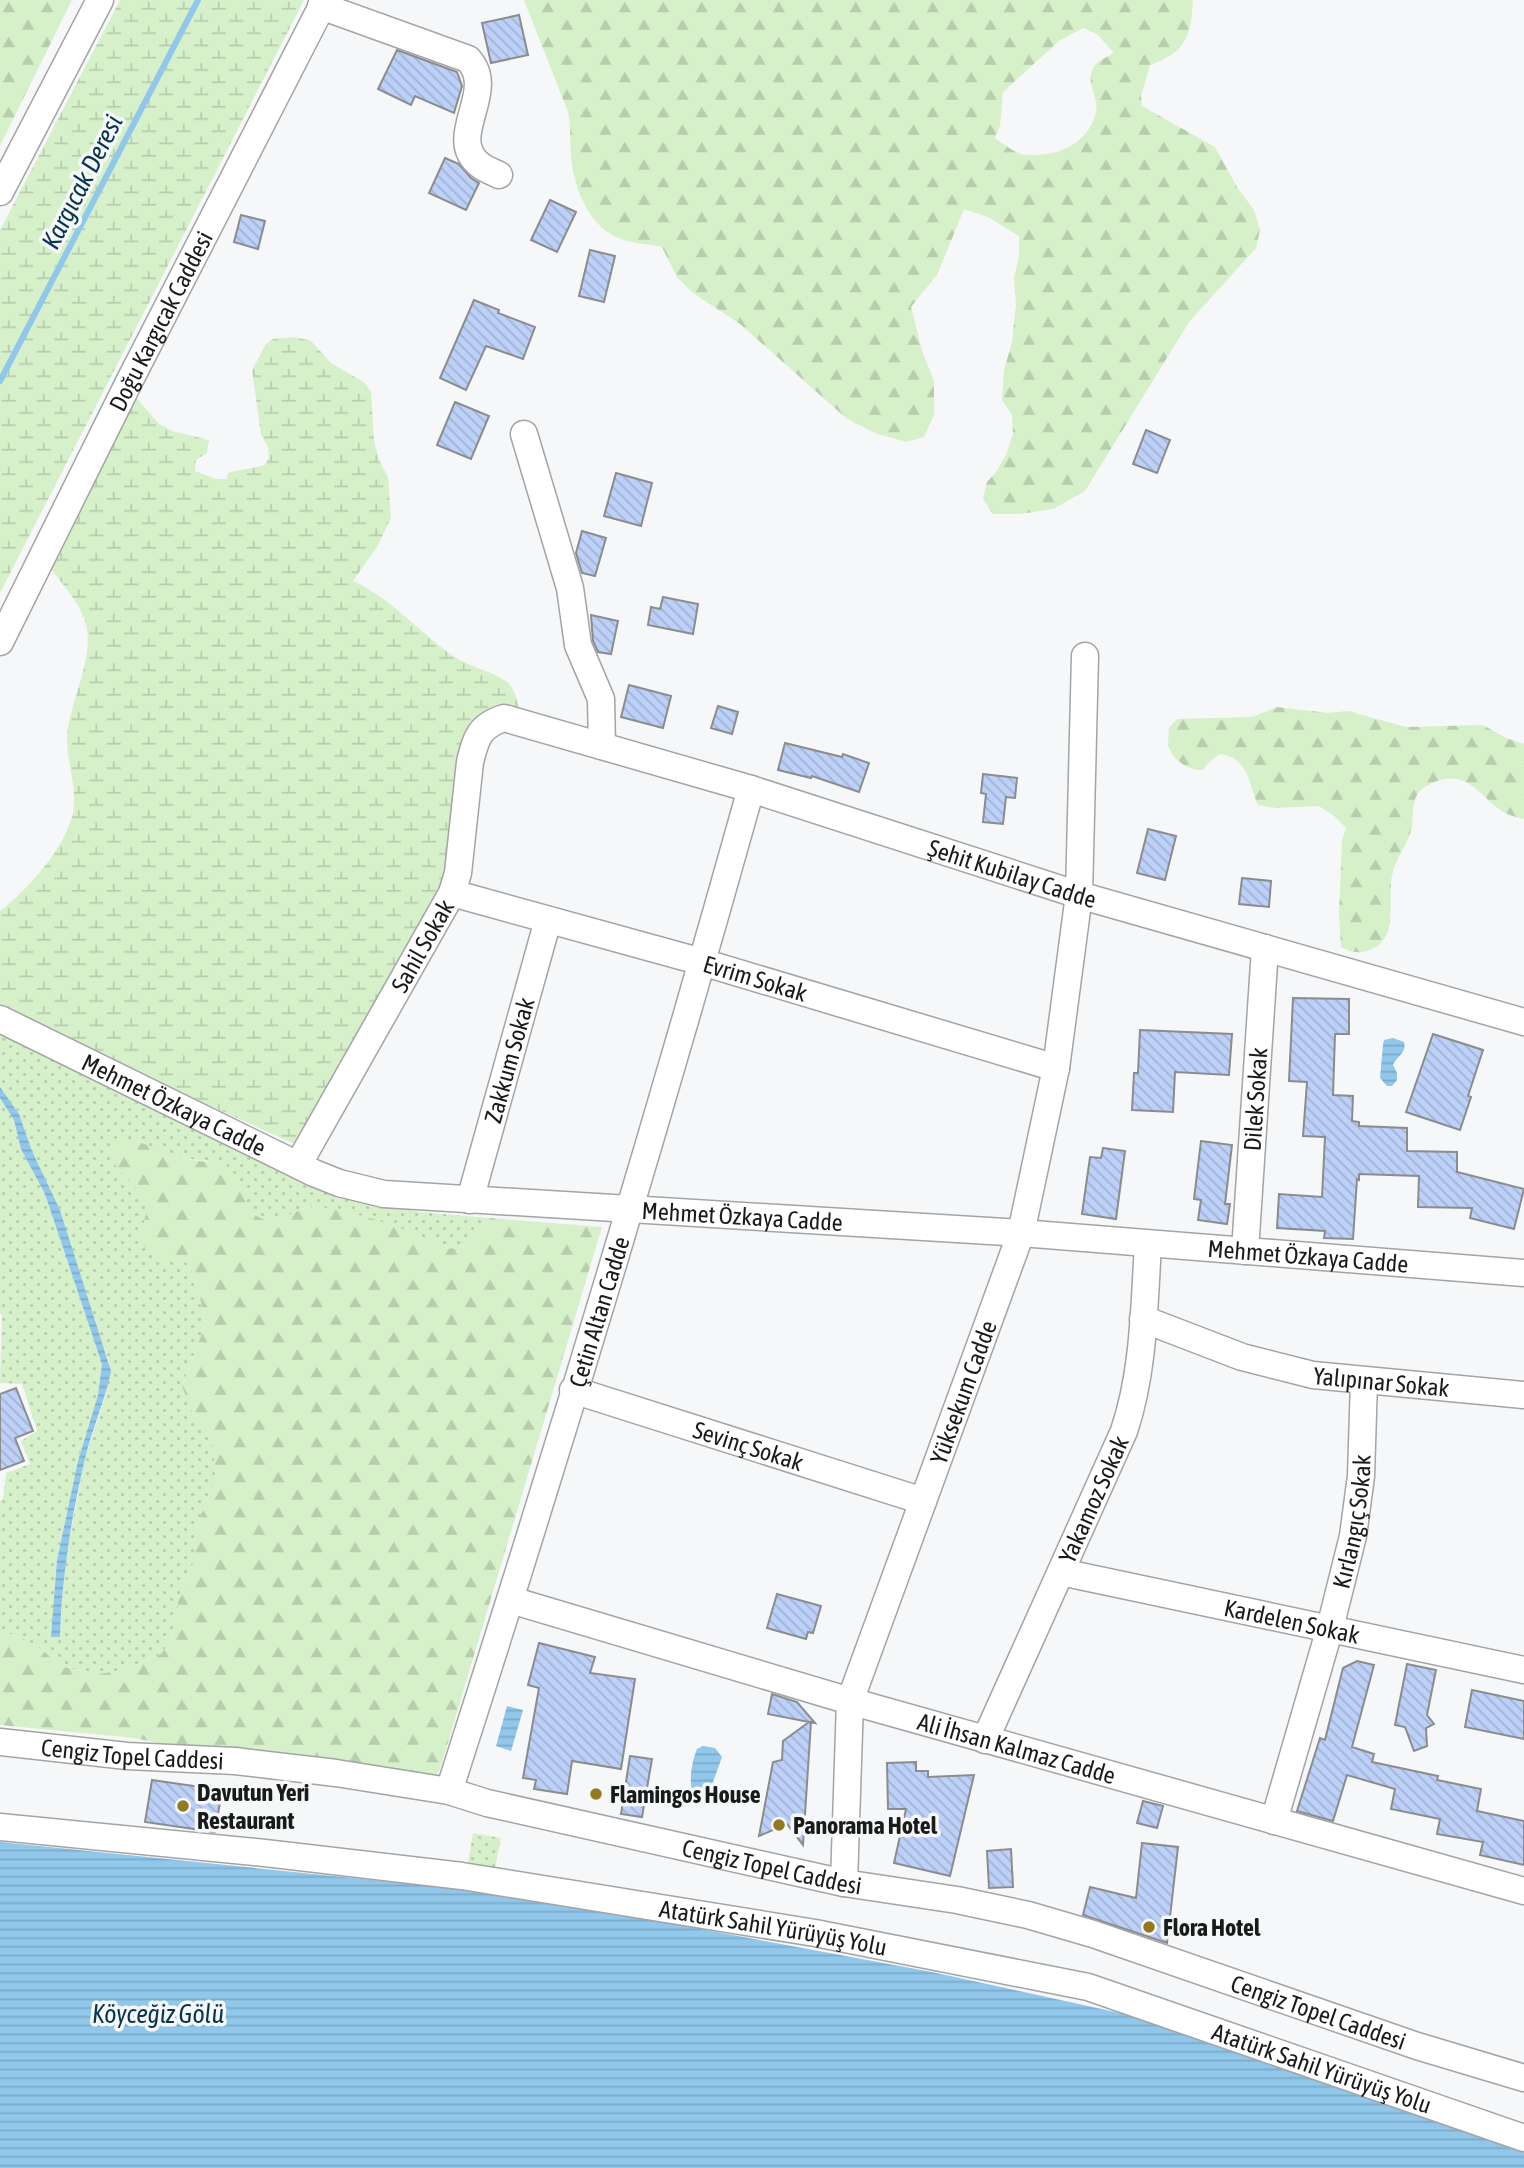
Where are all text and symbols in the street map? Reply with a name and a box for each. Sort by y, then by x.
water label: Kargıcak Deresi [35,110,129,254]
street label: Doğu Kargıcak Caddesi [103,226,218,415]
street label: Şehit Kubilay Cadde [925,834,1099,913]
street label: Sahil Sokak [385,894,459,997]
street label: Evrim Sokak [700,950,811,1006]
street label: Zakkum Sokak [479,994,539,1126]
street label: Dilek Sokak [1238,1046,1272,1152]
street label: Mehmet Özkaya Cadde [78,1048,270,1161]
street label: Mehmet Özkaya Cadde [641,1196,844,1236]
street label: Çetin Altan Cadde [563,1233,634,1390]
street label: Mehmet Özkaya Cadde [1207,1234,1409,1277]
street label: Yüksekum Cadde [924,1317,1001,1467]
street label: Yalıpınar Sokak [1312,1362,1451,1401]
street label: Sevinç Sokak [690,1416,807,1476]
street label: Yakamoz Sokak [1053,1431,1134,1567]
street label: Kırlangıç Sokak [1327,1454,1375,1591]
street label: Kardelen Sokak [1222,1593,1362,1648]
street label: Ali İhsan Kalmaz Cadde [915,1707,1119,1789]
street label: Cengiz Topel Caddesi [40,1733,224,1774]
place label: Davutun Yeri Restaurant [197,1779,309,1834]
place label: Flamingos House [610,1781,761,1808]
marker: Flamingos House [588,1786,604,1802]
marker: Davutun Yeri Restaurant [175,1798,191,1814]
place label: Panorama Hotel [793,1812,938,1839]
marker: Panorama Hotel [771,1817,787,1833]
street label: Cengiz Topel Caddesi [680,1834,864,1899]
street label: Atatürk Sahil Yürüyüş Yolu [658,1895,889,1960]
place label: Flora Hotel [1163,1914,1261,1941]
marker: Flora Hotel [1141,1919,1157,1935]
street label: Cengiz Topel Caddesi [1228,1969,1410,2055]
water label: Köyceğiz Gölü [92,1999,224,2029]
street label: Atatürk Sahil Yürüyüş Yolu [1209,2018,1435,2118]

